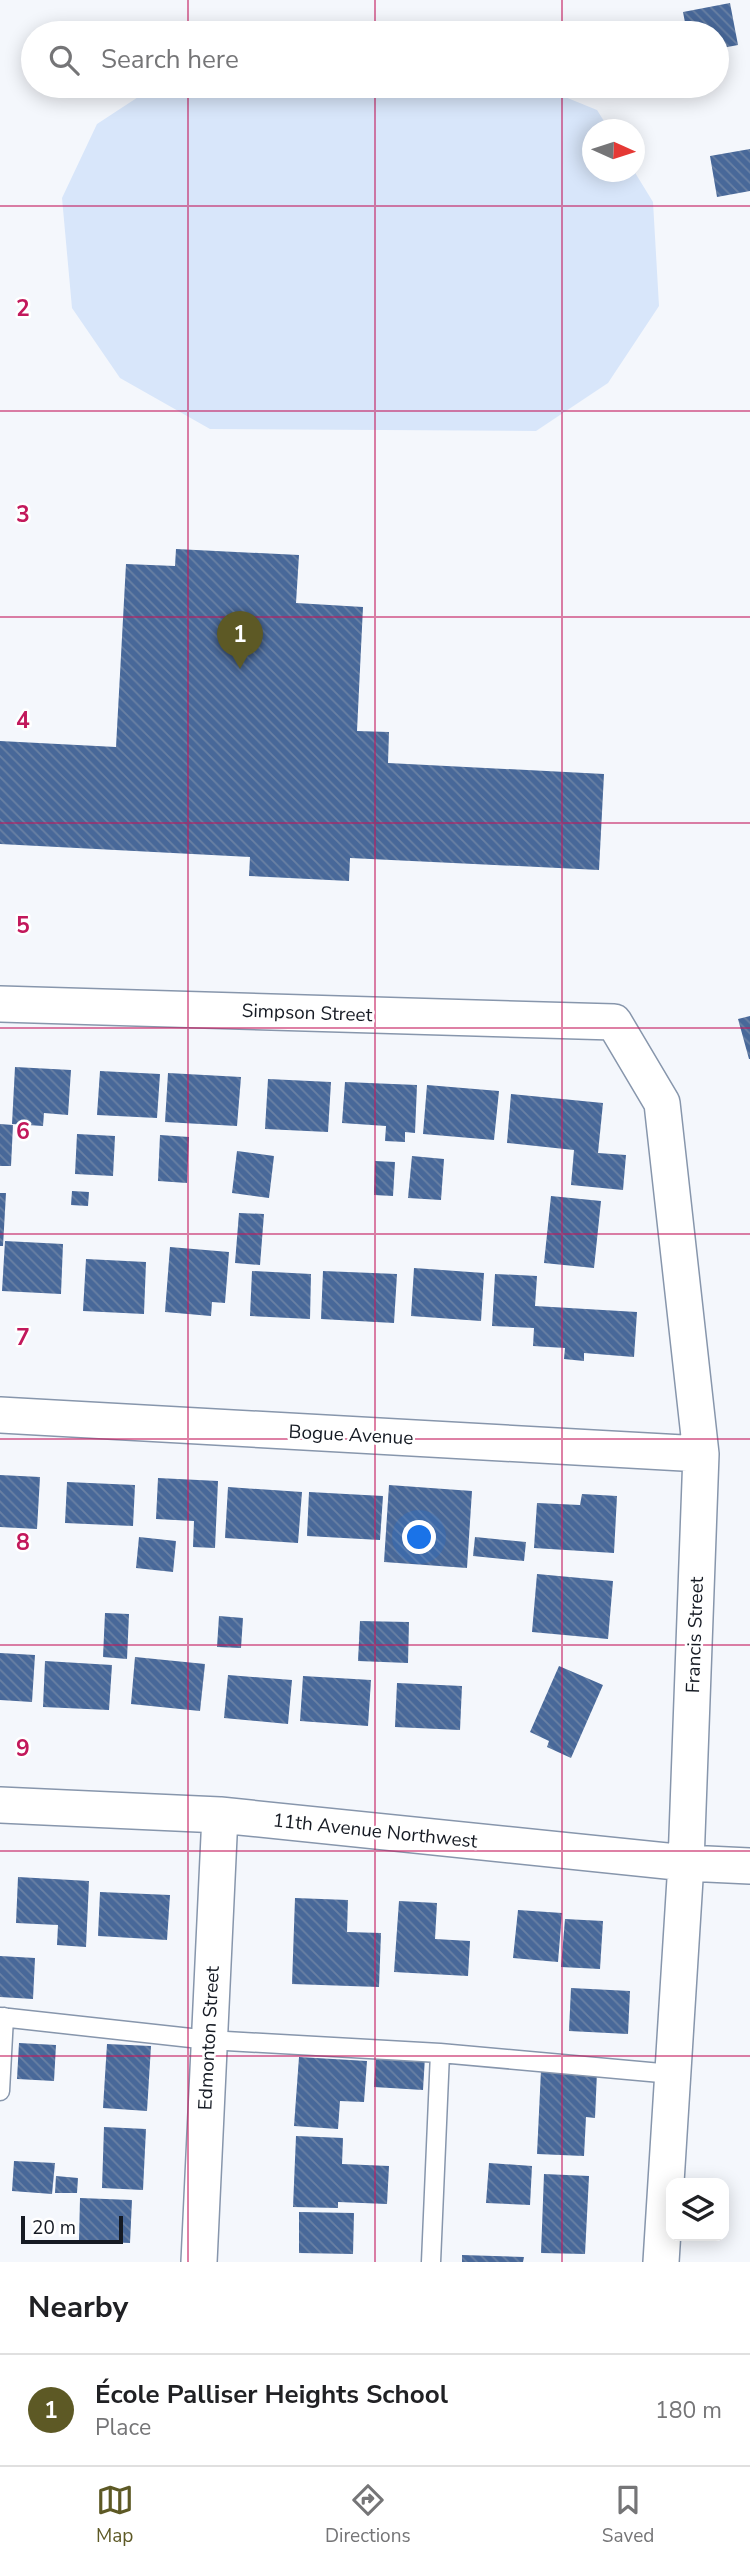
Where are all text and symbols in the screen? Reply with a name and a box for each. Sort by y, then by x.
search box [21,21,729,98]
icon: search [45,41,83,79]
text: Search here [101,42,239,77]
north arrow [582,119,645,182]
text: 2 [16,293,30,324]
text: 3 [16,499,30,530]
pin: 1 [217,611,263,669]
text: 4 [16,705,30,736]
text: 5 [16,910,30,941]
street label: Simpson Street [241,998,373,1028]
text: 6 [16,1116,30,1147]
text: 7 [16,1322,30,1353]
street label: Bogue Avenue [288,1419,414,1451]
your location [402,1520,436,1554]
text: 8 [16,1527,30,1558]
street label: Francis Street [680,1576,710,1694]
text: 9 [16,1733,30,1764]
street label: 11th Avenue Northwest [271,1807,479,1855]
street label: Edmonton Street [192,1965,226,2111]
map controls [666,2178,729,2241]
button: layers [666,2178,729,2241]
scale bar [21,2213,122,2245]
text: 20 m [32,2215,76,2241]
text: Nearby [28,2287,128,2328]
text: École Palliser Heights School [95,2377,448,2412]
text: 1 [44,2395,58,2426]
text: 180 m [655,2395,722,2426]
text: Place [95,2412,151,2443]
tab: Map [96,2481,134,2549]
tab: Directions [325,2481,411,2549]
tab: Saved [602,2481,654,2549]

